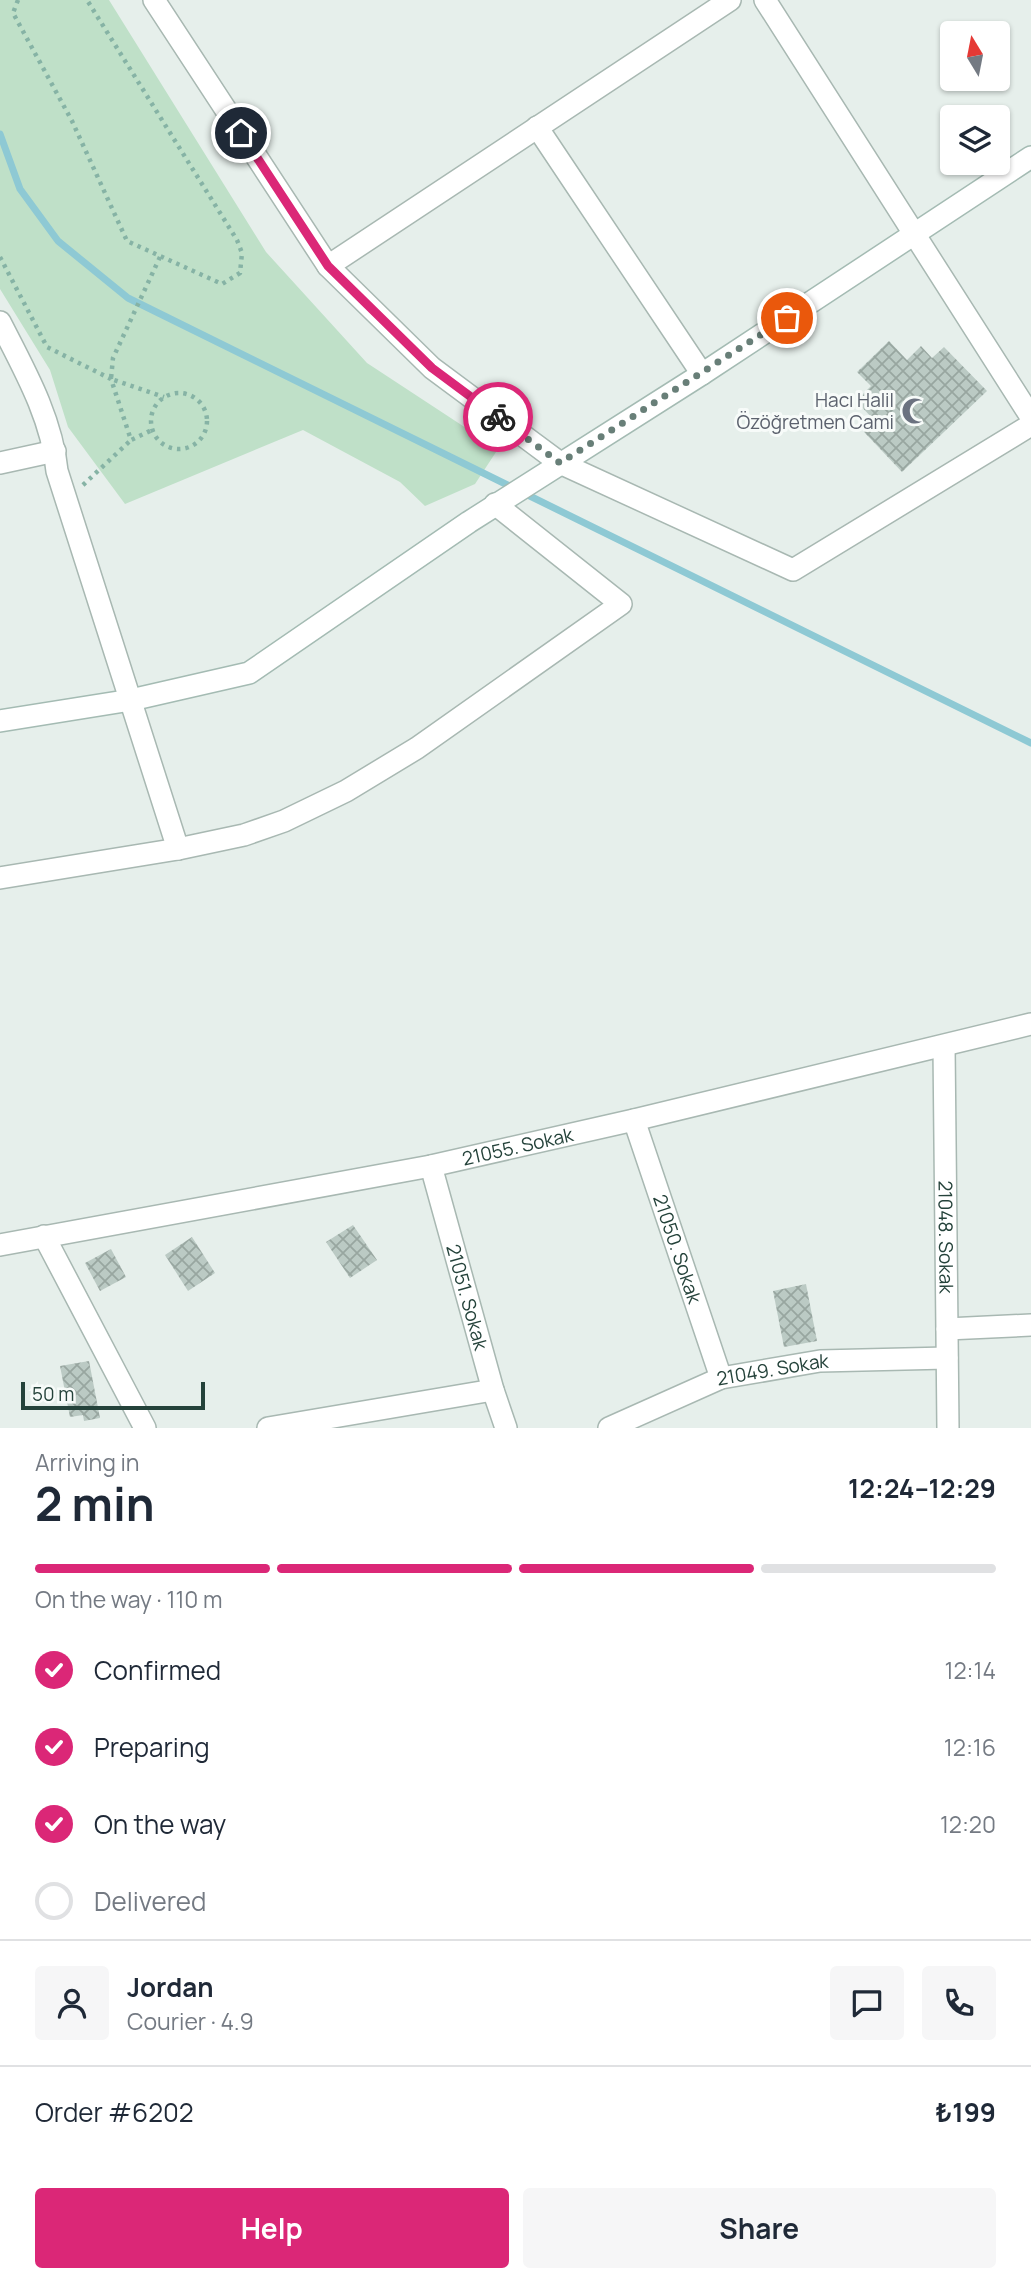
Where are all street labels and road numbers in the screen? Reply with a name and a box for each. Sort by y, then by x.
street label: 21055. Sokak [460,1121,576,1172]
street label: 21048. Sokak [932,1180,960,1294]
street label: 21050. Sokak [647,1191,708,1307]
street label: 21051. Sokak [440,1241,494,1353]
street label: 21049. Sokak [715,1348,829,1392]

